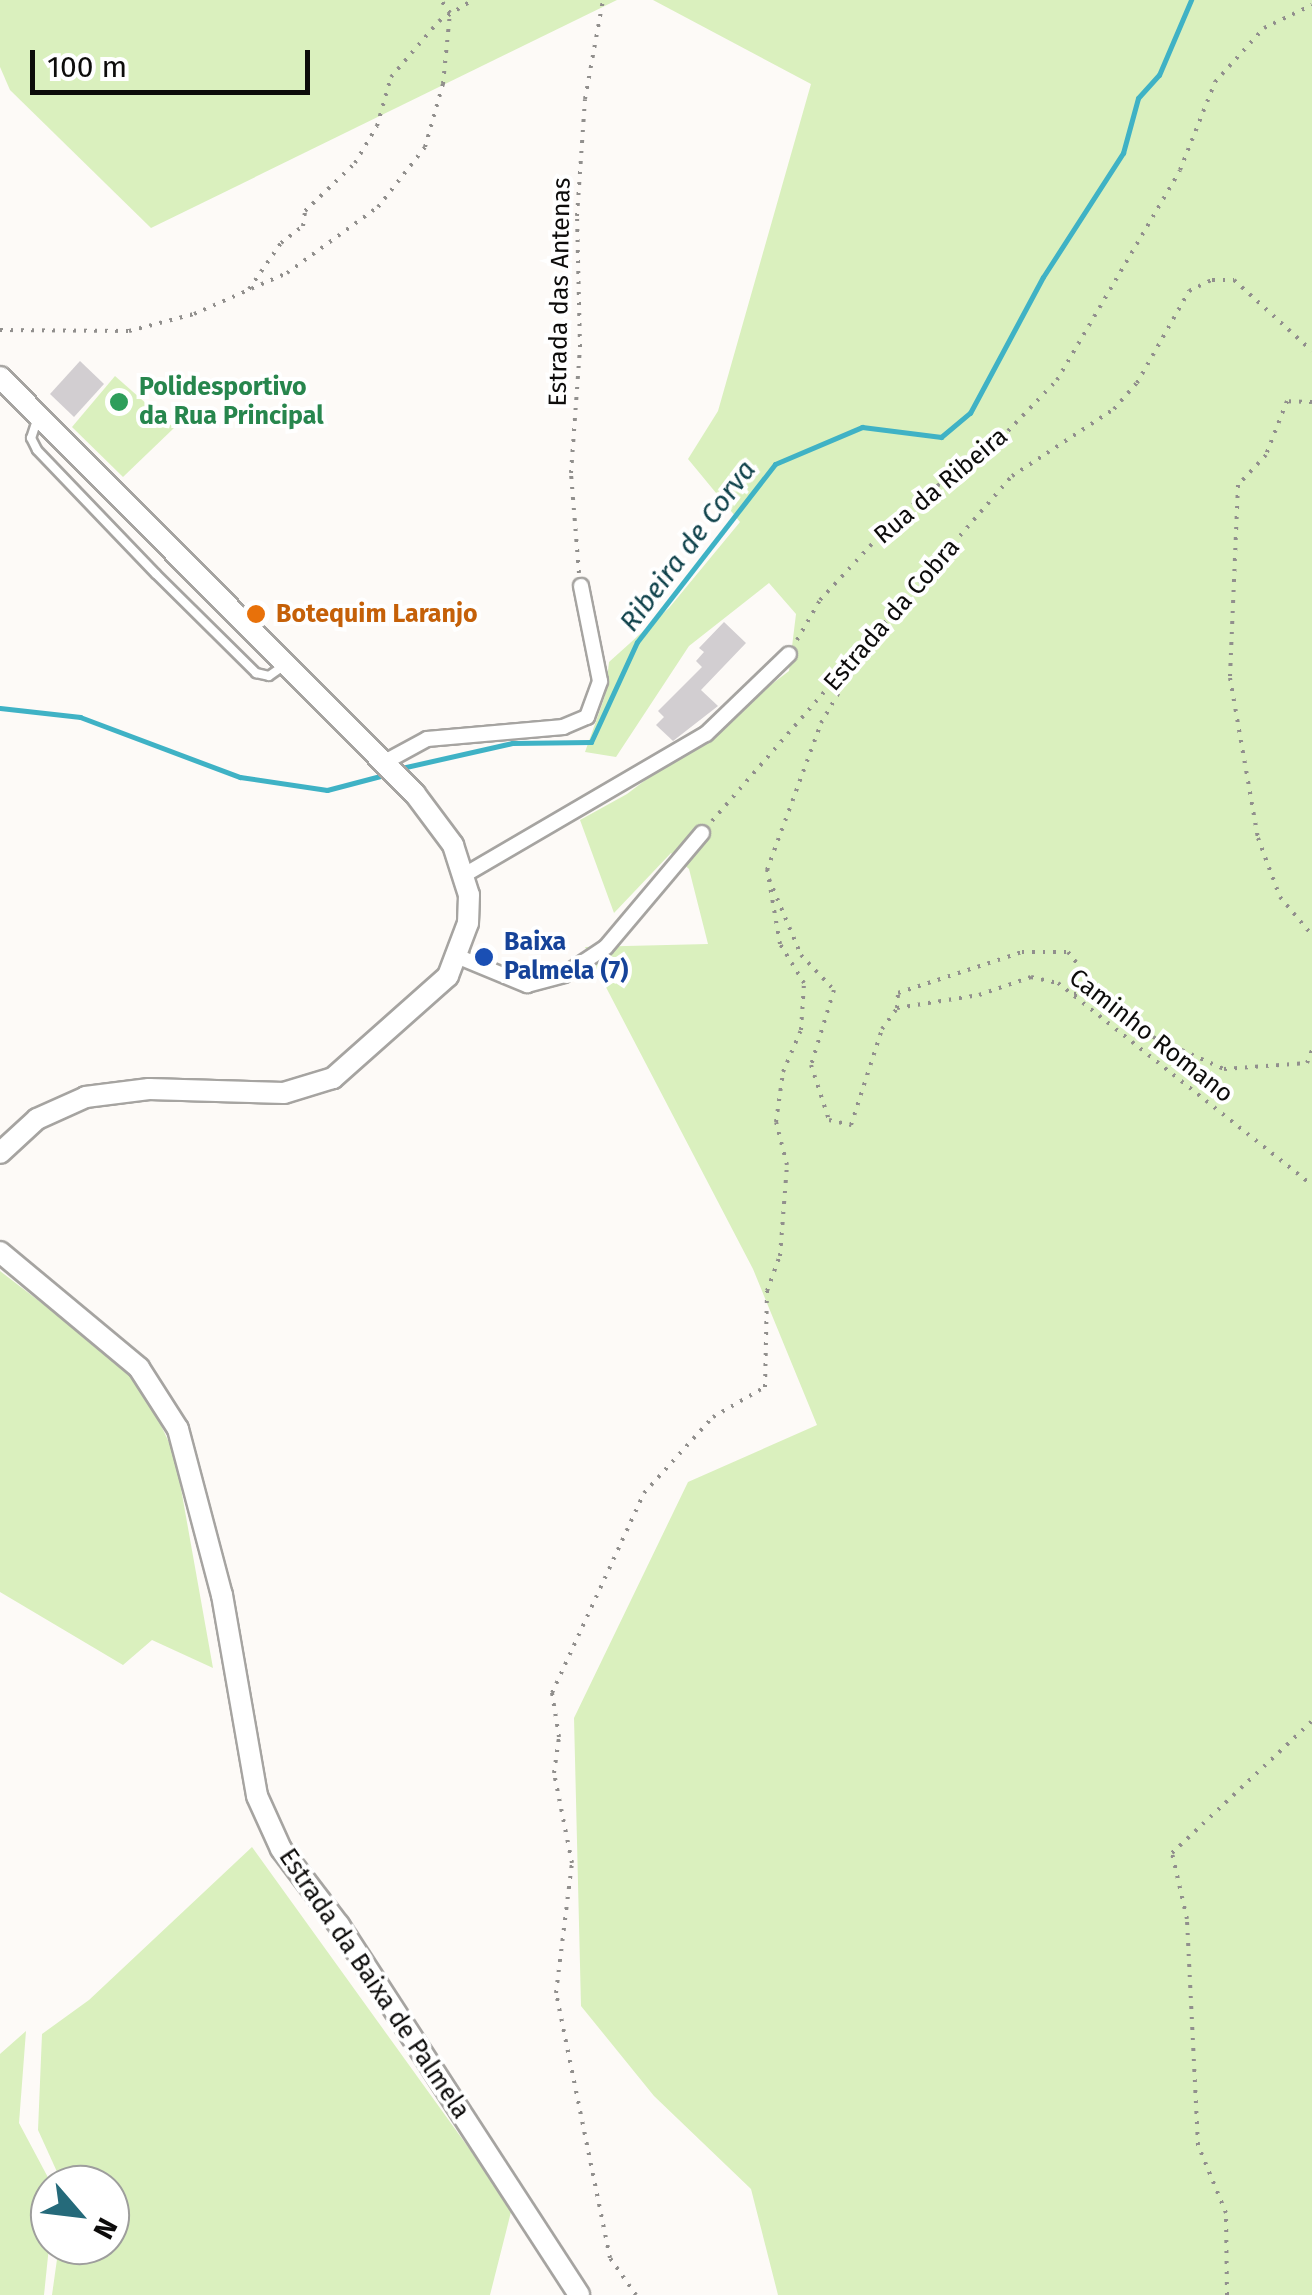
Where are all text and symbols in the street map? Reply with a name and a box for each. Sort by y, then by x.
scale bar [35,30,315,92]
text: 100 m [47,49,127,85]
street label: Estrada das Antenas [543,177,577,407]
place label: Polidesportivo da Rua Principal [139,373,324,432]
marker: Polidesportivo da Rua Principal [108,391,130,413]
street label: Rua da Ribeira [868,421,1014,551]
water label: Ribeira de Corva [613,454,763,638]
street label: Estrada da Cobra [818,533,966,697]
place label: Botequim Laranjo [276,599,478,629]
marker: Botequim Laranjo [245,603,267,625]
place label: Baixa Palmela (7) [504,928,628,987]
marker: Baixa Palmela (7) [473,946,495,968]
street label: Caminho Romano [1063,963,1239,1109]
street label: Estrada da Baixa de Palmela [272,1843,476,2125]
north arrow [30,2165,130,2265]
text: N [86,2212,124,2244]

